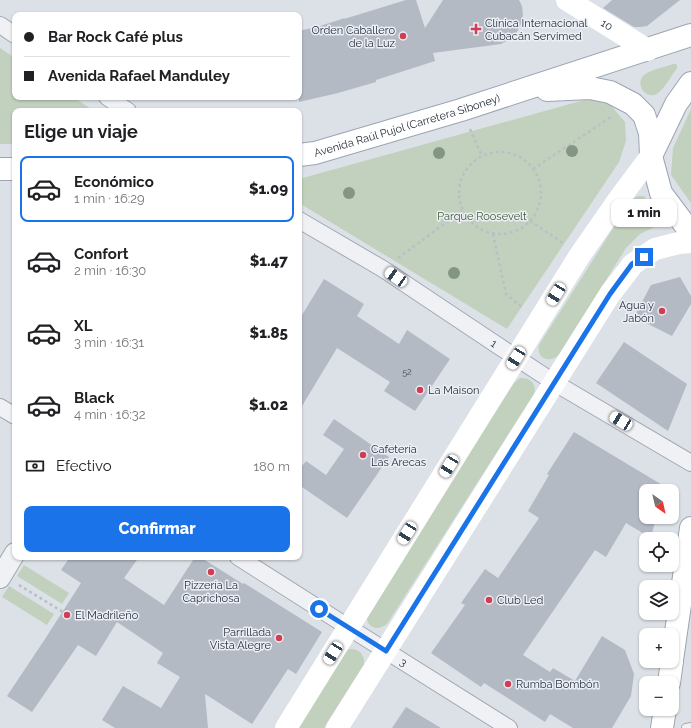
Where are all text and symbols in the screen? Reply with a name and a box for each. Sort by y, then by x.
street label: 10 [599,16,616,33]
place label: Clínica Internacional Cubacán Servimed [485,17,587,43]
marker: Clínica Internacional Cubacán Servimed [470,23,482,35]
place label: Orden Caballero de la Luz [312,24,396,50]
text: Bar Rock Café plus [48,28,183,46]
marker: Orden Caballero de la Luz [398,31,408,41]
text: Avenida Rafael Manduley [48,67,230,85]
street label: Avenida Raúl Pujol (Carretera Siboney) [312,91,502,160]
text: Elige un viaje [24,121,138,142]
icon: car [26,171,62,207]
text: Económico [74,173,154,191]
text: $1.09 [249,180,288,198]
text: 1 min · 16:29 [74,191,145,206]
callout: 1 min [611,199,677,227]
text: 1 min [627,205,661,220]
park label: Parque Roosevelt [437,210,527,223]
icon: car [26,243,62,279]
text: Confort [74,245,128,263]
route end [635,248,653,266]
text: $1.47 [250,252,288,270]
text: 2 min · 16:30 [74,263,146,278]
car [383,265,409,289]
car [545,281,567,307]
place label: Agua y Jabón [619,299,654,325]
marker: Agua y Jabón [657,306,667,316]
icon: car [26,315,62,351]
text: XL [74,317,92,335]
text: $1.85 [250,324,288,342]
text: 3 min · 16:31 [74,335,144,350]
street label: 1 [489,336,500,350]
car [505,345,527,371]
house number: 52 [402,367,412,377]
place label: La Maison [428,384,479,397]
marker: La Maison [415,385,425,395]
icon: car [26,387,62,423]
text: Black [74,389,114,407]
text: $1.02 [249,396,288,414]
text: 4 min · 16:32 [74,407,145,422]
car [608,410,634,432]
place label: Cafetería Las Arecas [371,443,426,469]
marker: Cafetería Las Arecas [358,450,368,460]
car [438,453,460,479]
icon: cash [24,455,46,477]
text: Efectivo [56,457,112,475]
text: 180 m [254,459,290,474]
north arrow [639,484,679,524]
map controls [639,484,679,716]
button: Confirmar [24,506,290,552]
car [396,520,418,546]
button: locate [639,532,679,572]
marker: Pizzería La Caprichosa [206,567,216,577]
place label: Pizzería La Caprichosa [183,579,239,605]
button: layers [639,580,679,620]
place label: Club Led [497,594,543,607]
marker: Club Led [484,595,494,605]
route start [310,600,328,618]
place label: El Madrileño [75,609,139,622]
marker: El Madrileño [62,610,72,620]
place label: Parrillada Vista Alegre [210,626,272,652]
button: + [639,628,679,668]
marker: Parrillada Vista Alegre [274,633,284,643]
car [322,640,344,666]
street label: 3 [398,655,410,669]
button: − [639,676,679,716]
place label: Rumba Bombón [516,678,599,691]
marker: Rumba Bombón [503,679,513,689]

